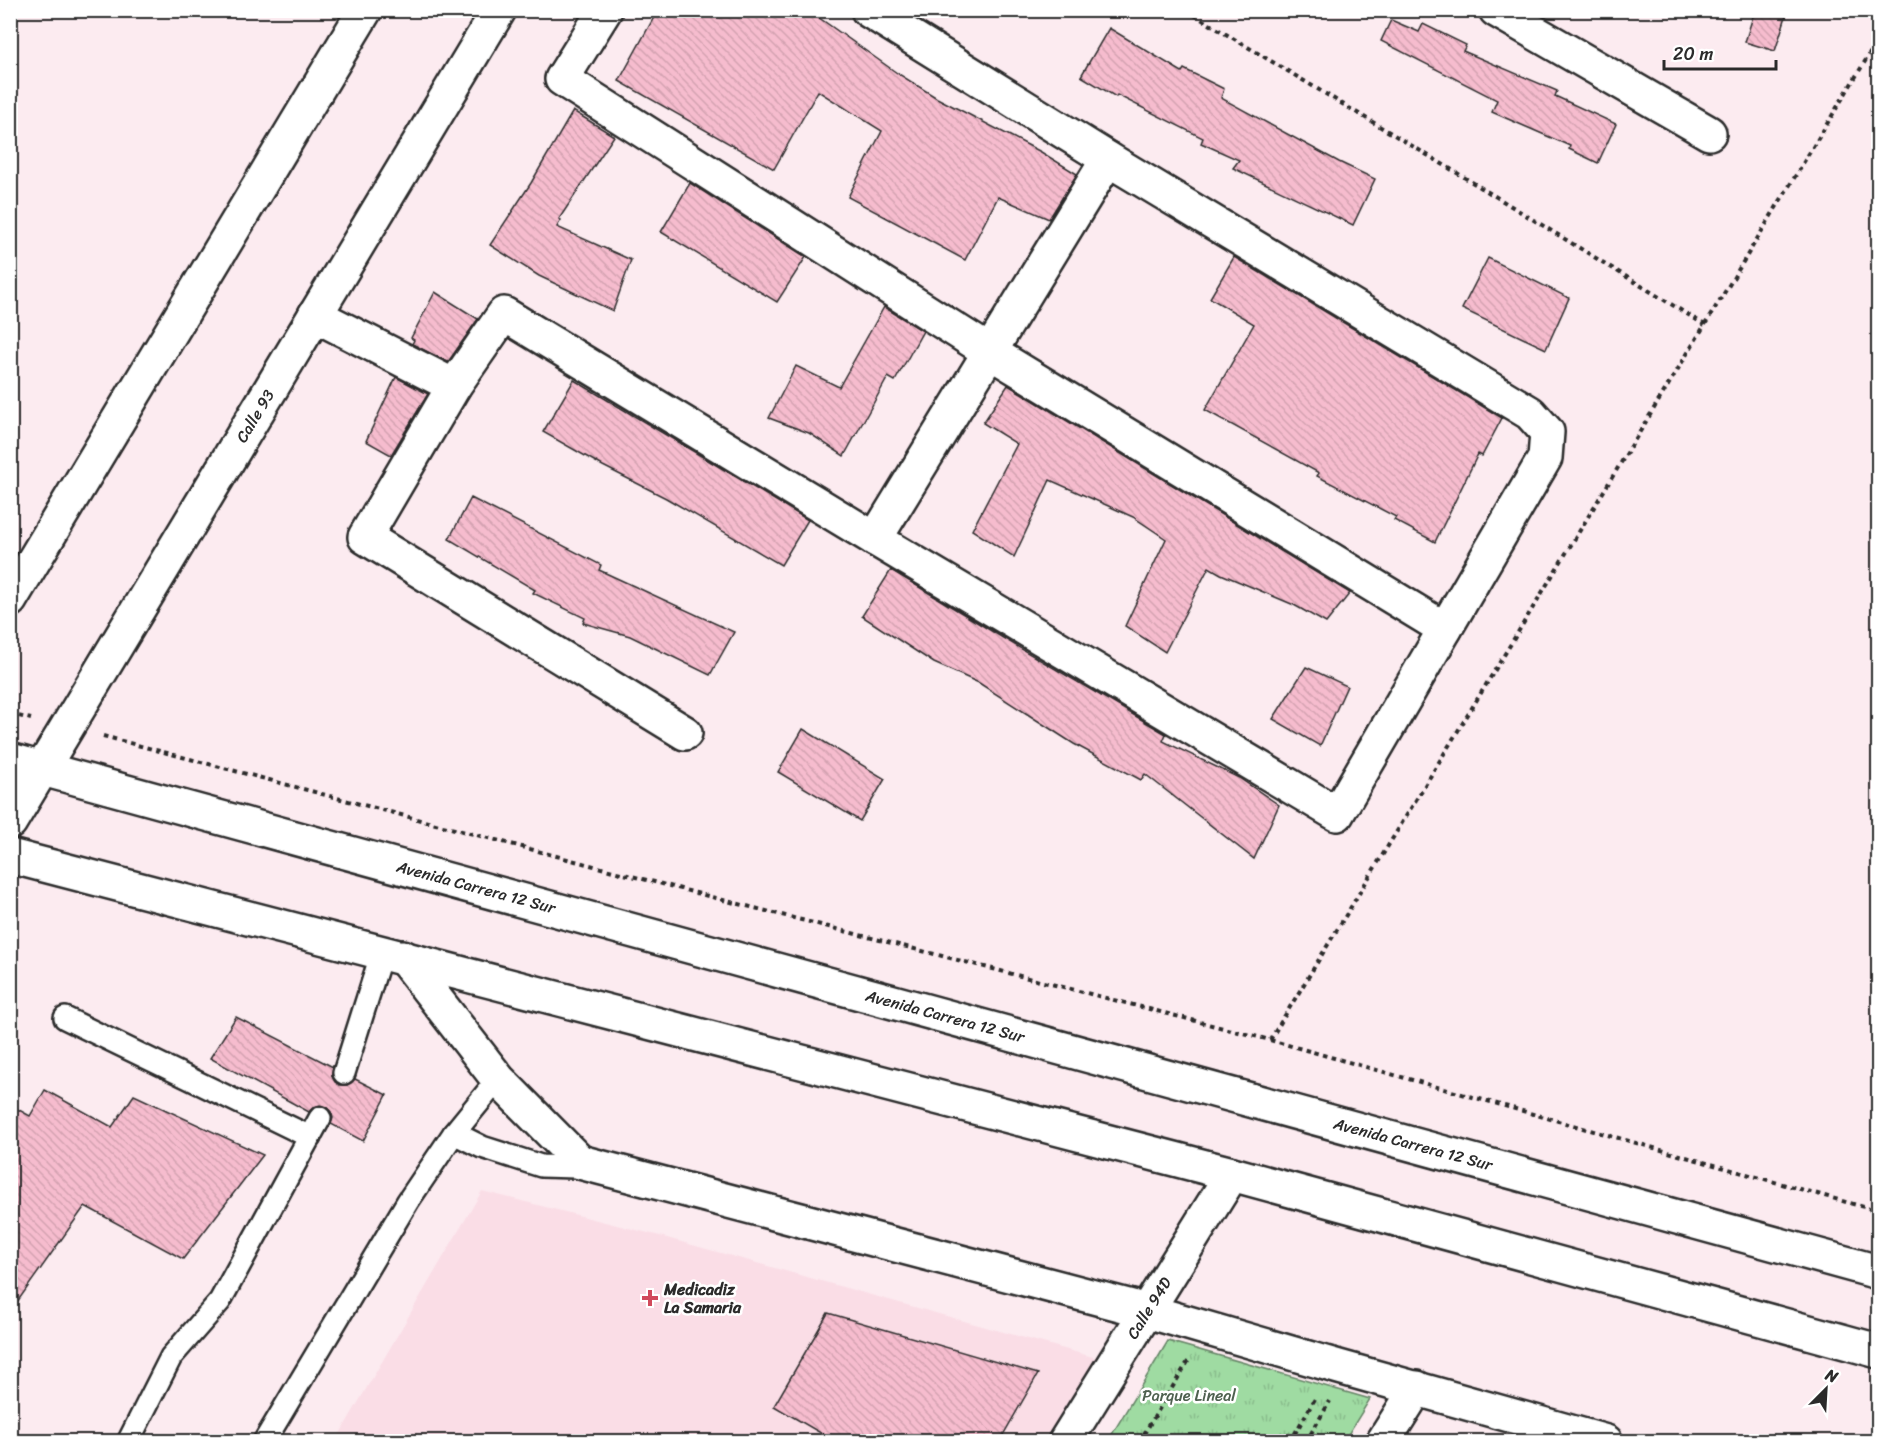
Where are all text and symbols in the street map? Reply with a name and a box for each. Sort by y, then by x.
scale bar [1664,33,1776,71]
text: 20 m [1673,38,1713,70]
street label: Calle 93 [228,383,283,448]
street label: Avenida Carrera 12 Sur [392,852,560,923]
street label: Avenida Carrera 12 Sur [861,981,1029,1052]
street label: Avenida Carrera 12 Sur [1329,1109,1497,1180]
street label: Calle 94D [1118,1271,1180,1345]
place label: Medicadiz La Samaria [663,1275,742,1322]
marker: Medicadiz La Samaria [641,1289,659,1307]
north arrow [1796,1359,1856,1419]
text: N [1820,1360,1844,1392]
park label: Parque Lineal [1142,1381,1236,1410]

